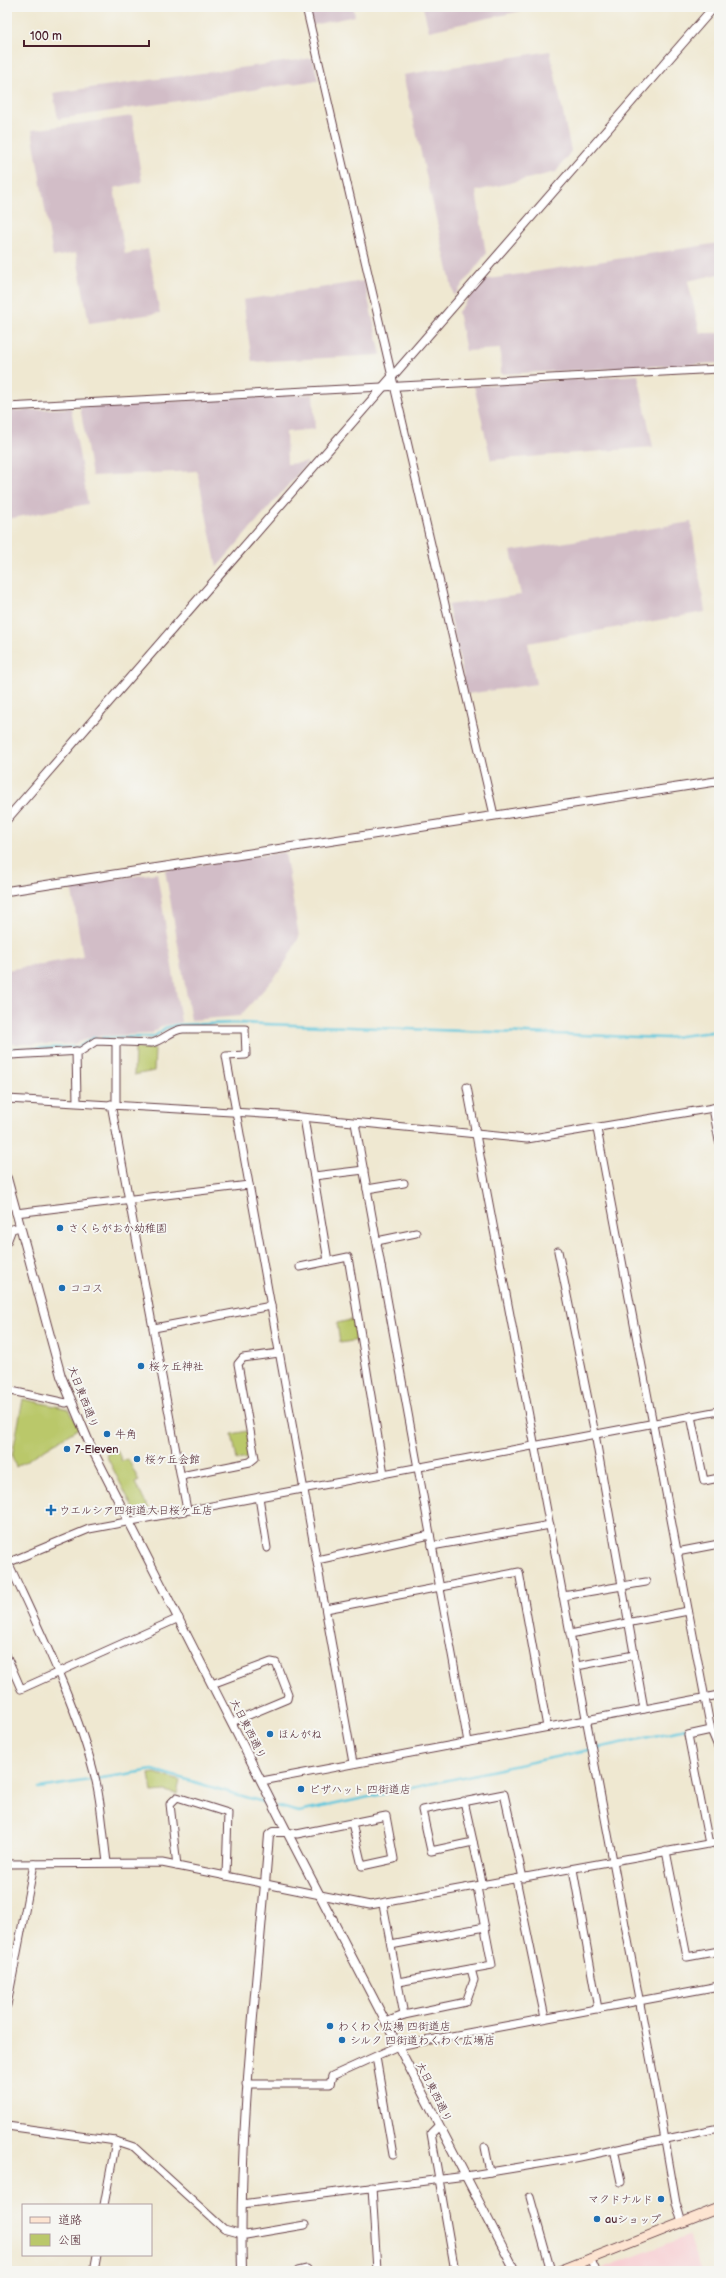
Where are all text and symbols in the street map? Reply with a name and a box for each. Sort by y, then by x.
scale bar [24,22,149,48]
text: 100 m [30,29,62,44]
place label: さくらがおか幼稚園 [68,1222,167,1235]
marker: さくらがおか幼稚園 [55,1223,65,1233]
place label: ココス [70,1282,103,1295]
marker: ココス [57,1283,67,1293]
place label: 桜ヶ丘神社 [149,1360,204,1373]
marker: 桜ヶ丘神社 [136,1361,146,1371]
street label: 大日東西通り [65,1364,101,1430]
place label: 牛角 [115,1428,137,1441]
marker: 牛角 [102,1429,112,1439]
place label: 7-Eleven [75,1443,118,1456]
marker: 7-Eleven [62,1444,72,1454]
place label: 桜ケ丘会館 [145,1453,200,1466]
marker: 桜ケ丘会館 [132,1454,142,1464]
place label: ウエルシア四街道大日桜ケ丘店 [59,1504,213,1517]
marker: ウエルシア四街道大日桜ケ丘店 [46,1505,56,1515]
street label: 大日東西通り [227,1697,269,1761]
place label: ほんがね [278,1728,322,1741]
marker: ほんがね [265,1729,275,1739]
place label: ピザハット 四街道店 [309,1783,411,1796]
marker: ピザハット 四街道店 [296,1784,306,1794]
place label: わくわく広場 四街道店 [338,2020,451,2033]
marker: わくわく広場 四街道店 [325,2021,335,2031]
place label: シルク 四街道わくわく広場店 [350,2034,495,2047]
marker: シルク 四街道わくわく広場店 [337,2035,347,2045]
street label: 大日東西通り [413,2060,455,2124]
place label: マクドナルド [588,2193,653,2206]
marker: マクドナルド [656,2194,666,2204]
legend [22,2204,152,2256]
text: 道路 [58,2213,82,2228]
place label: auショップ [605,2213,661,2226]
marker: auショップ [592,2214,602,2224]
text: 公園 [58,2233,82,2248]

